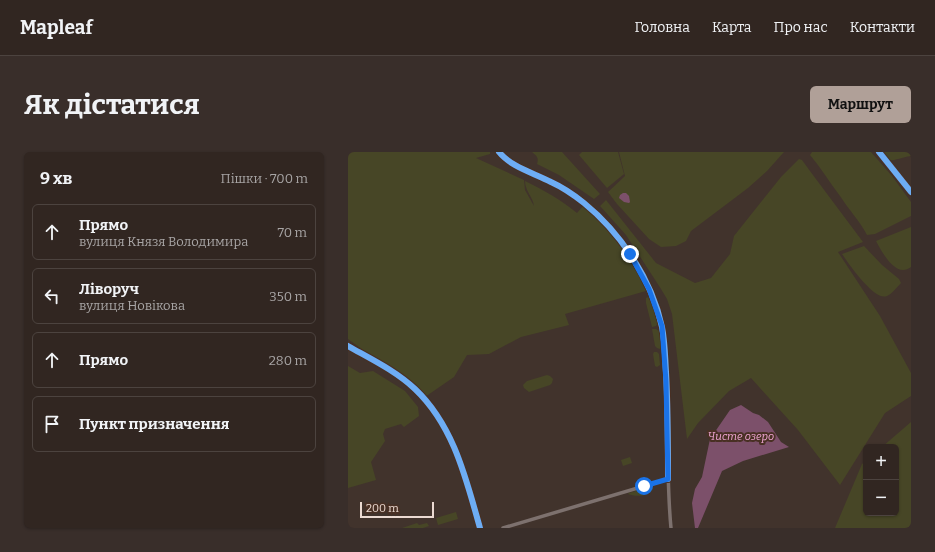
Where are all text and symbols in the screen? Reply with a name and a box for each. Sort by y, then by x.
text: Mapleaf [20,16,93,39]
text: Головна [634,19,690,36]
text: Карта [712,19,752,36]
text: Про нас [774,19,828,36]
text: Контакти [850,19,915,36]
button: Маршрут [810,86,911,123]
text: Як дістатися [24,88,200,121]
text: 9 хв [40,168,72,189]
text: Пішки · 700 m [221,171,308,186]
text: Прямо [79,216,128,234]
icon: ahead [41,221,63,243]
text: 70 m [277,225,307,240]
text: вулиця Князя Володимира [79,234,248,249]
route end [621,245,639,263]
text: Ліворуч [79,280,139,298]
icon: left [41,285,63,307]
text: 350 m [269,289,307,304]
text: вулиця Новікова [79,298,185,313]
icon: ahead [41,349,63,371]
text: Прямо [79,351,128,369]
text: 280 m [269,353,307,368]
icon: arrive [41,413,63,435]
text: Пункт призначення [79,415,229,433]
water label: Чисте озеро [708,430,774,443]
map controls [863,444,899,516]
button: + [863,444,899,480]
route start [635,477,653,495]
button: − [863,480,899,516]
scale bar [360,500,434,519]
text: 200 m [366,502,399,515]

